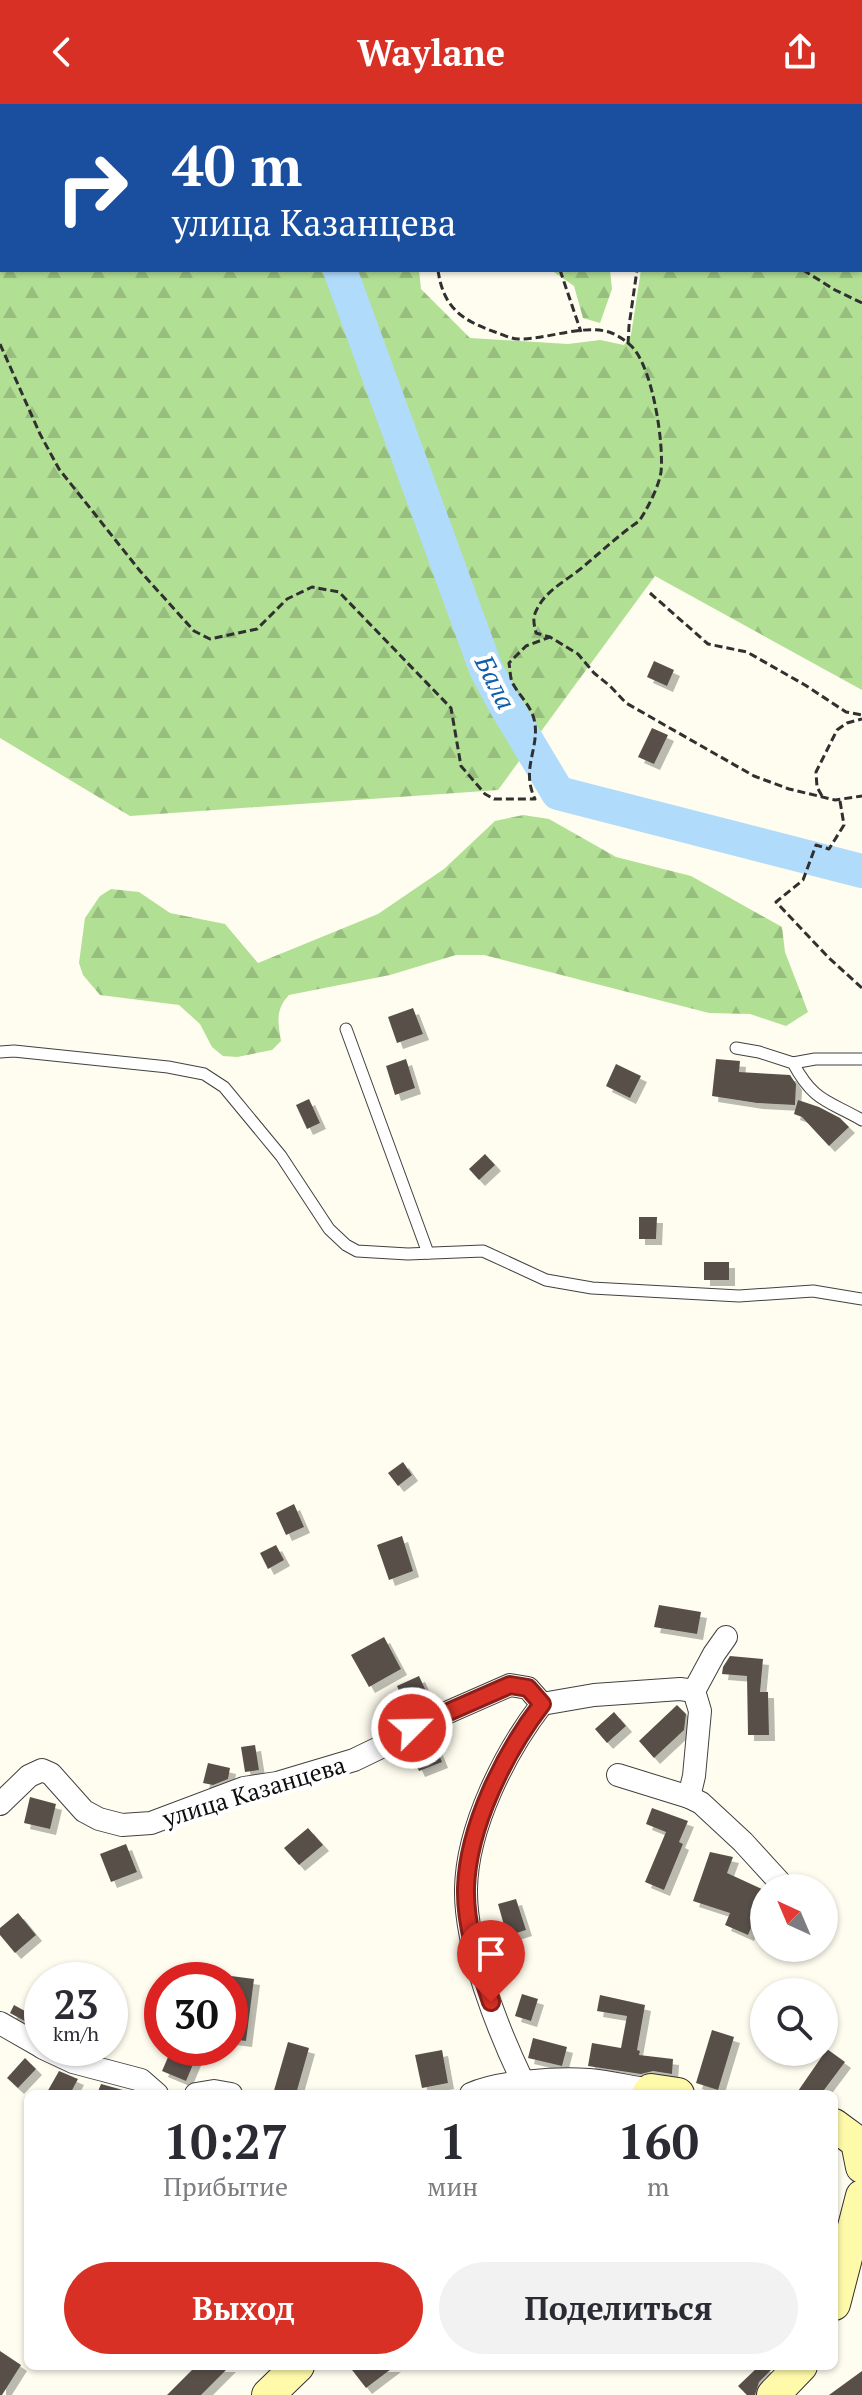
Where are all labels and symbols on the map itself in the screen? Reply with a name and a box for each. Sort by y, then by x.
water label: Бала [468,648,524,715]
position arrow [370,1686,454,1770]
street label: улица Казанцева [158,1748,349,1834]
north arrow [750,1874,838,1962]
pin [457,1920,525,2002]
speed limit sign: 30 [144,1962,248,2066]

